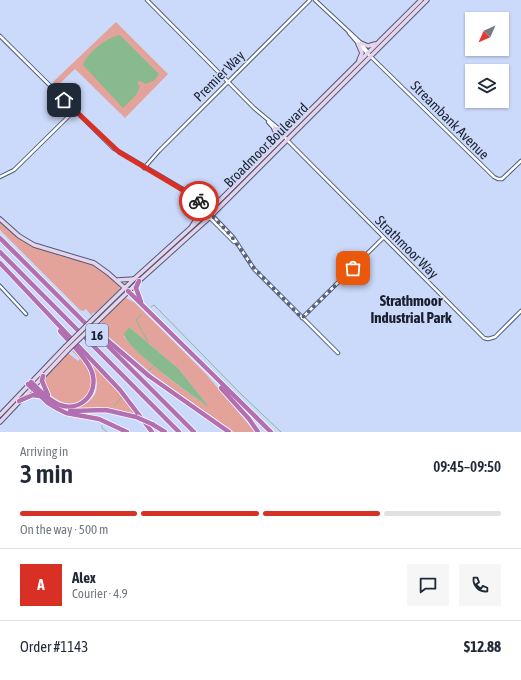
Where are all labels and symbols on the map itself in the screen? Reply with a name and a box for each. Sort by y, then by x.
north arrow [465,12,509,56]
street label: Premier Way [190,47,248,105]
street label: Streambank Avenue [408,78,492,162]
pin [47,83,81,117]
street label: Broadmoor Boulevard [221,100,311,190]
courier [179,181,219,221]
street label: Strathmoor Way [372,212,442,282]
pin [336,251,370,285]
district label: Strathmoor Industrial Park [370,292,452,326]
road number: 16 [86,324,108,346]

